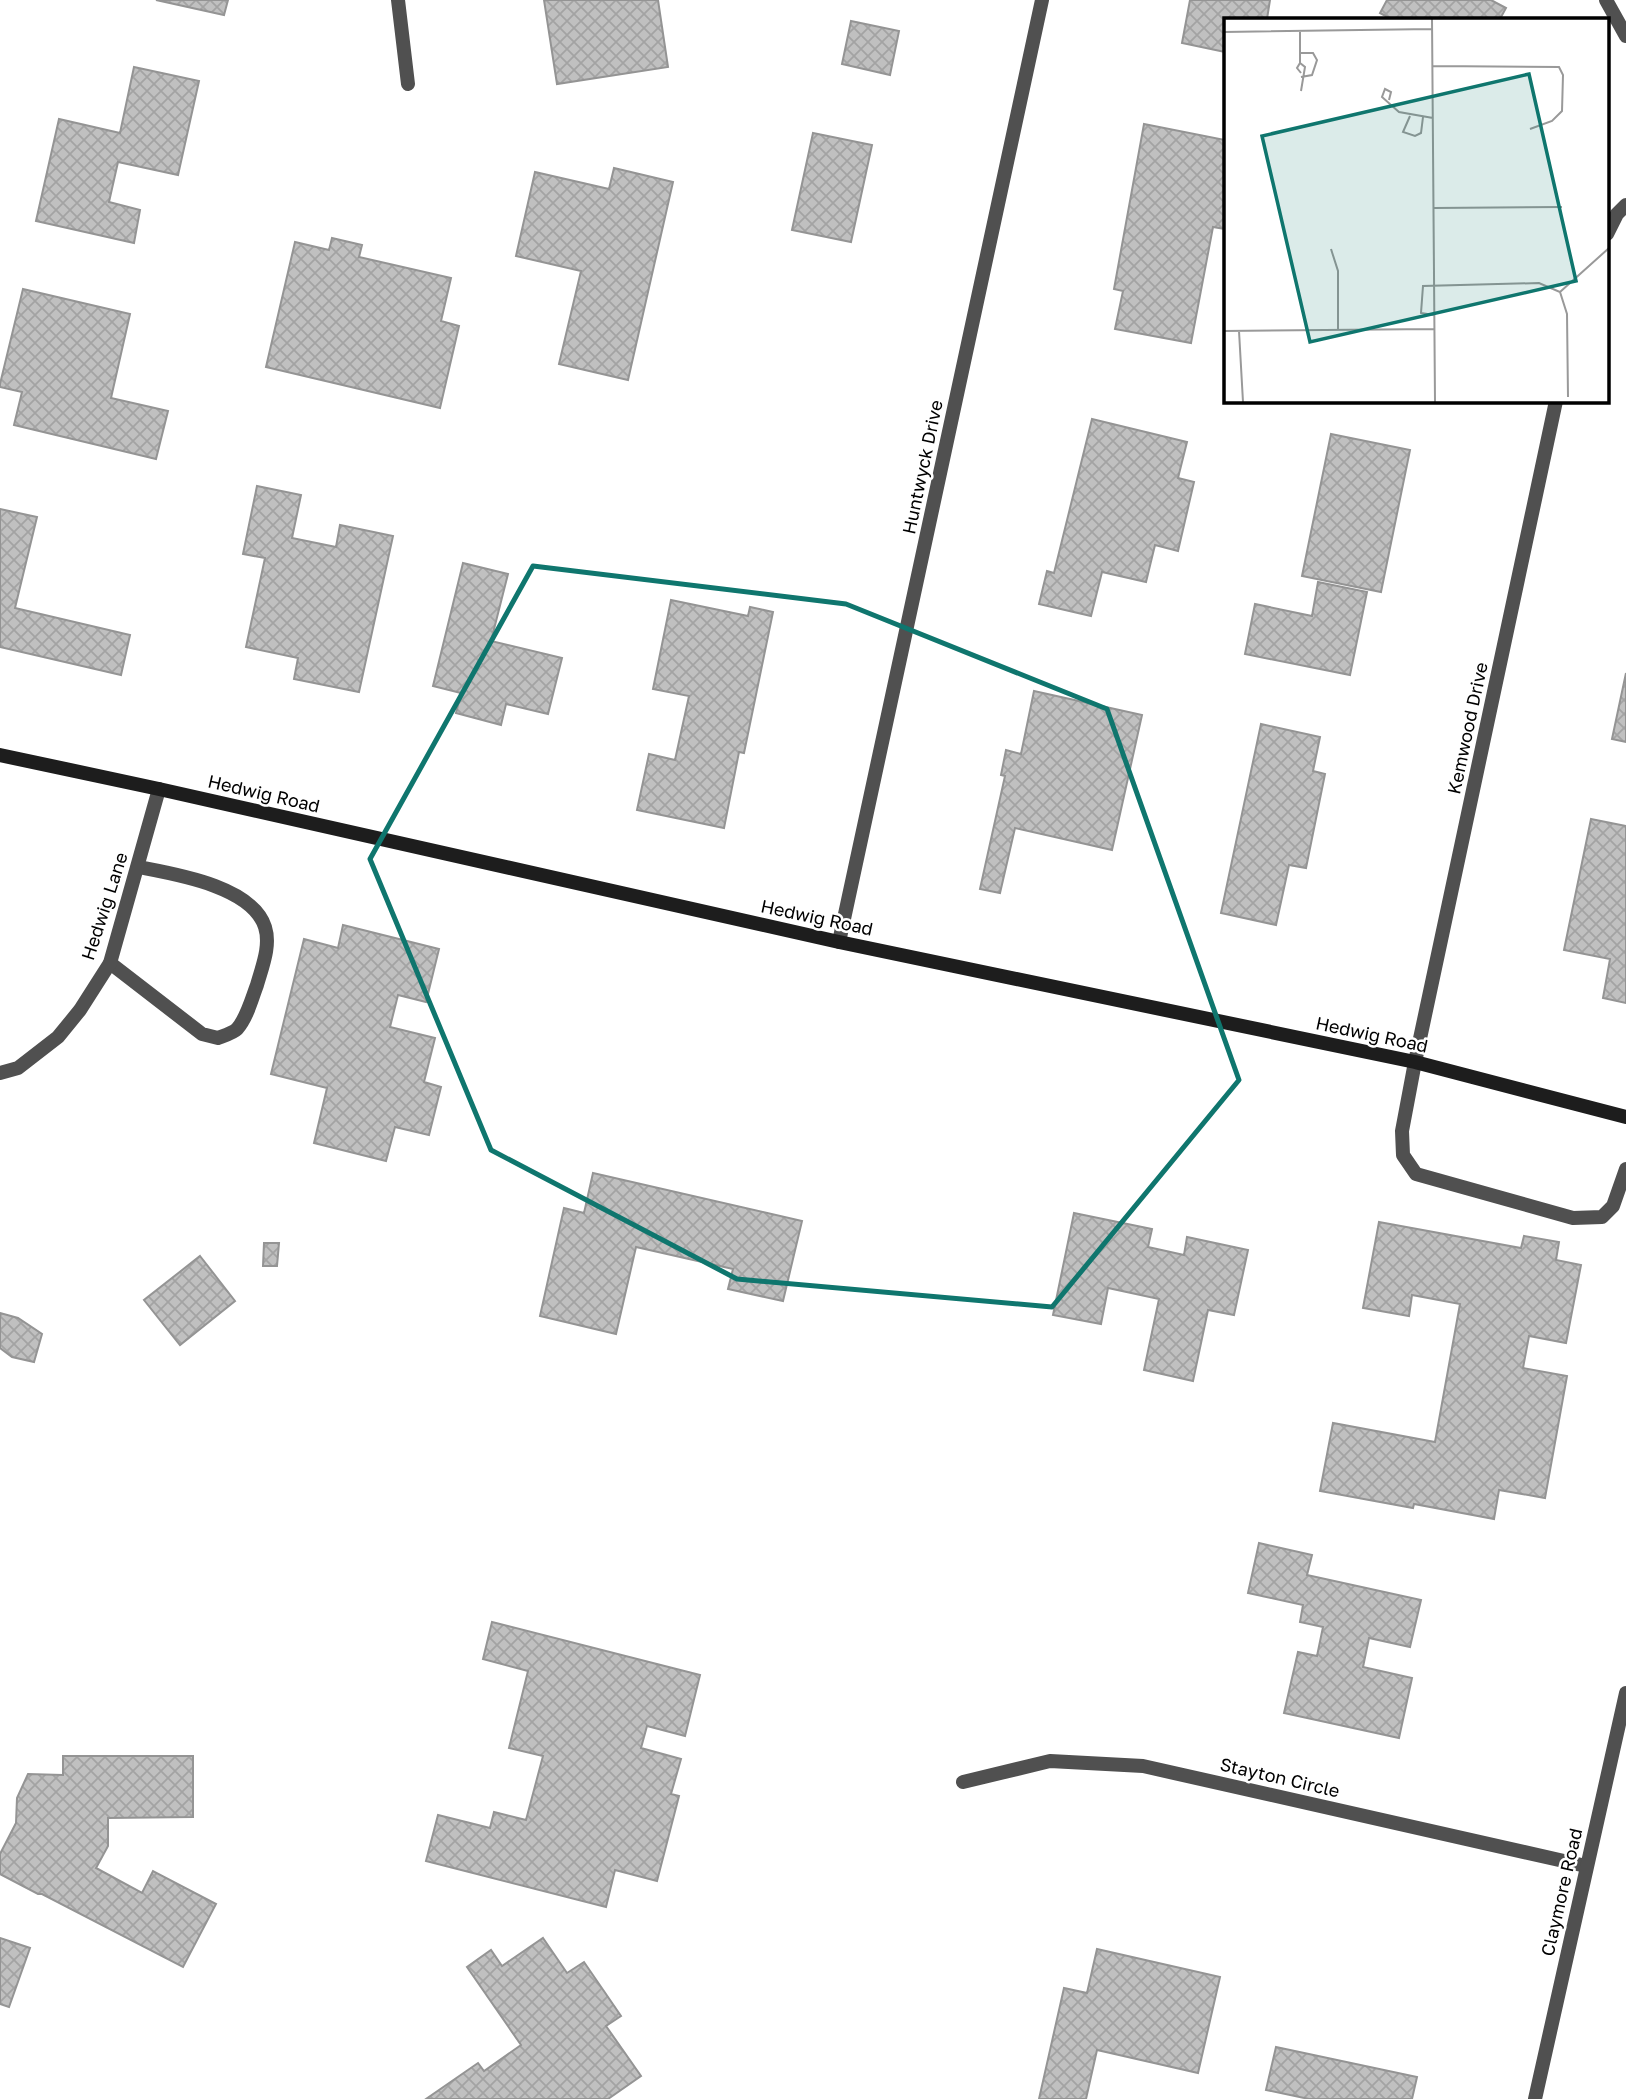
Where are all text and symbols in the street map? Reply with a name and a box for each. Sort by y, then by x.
inset map [1224,18,1608,402]
street label: Huntwyck Drive [897,398,947,536]
street label: Kemwood Drive [1442,660,1492,796]
street label: Hedwig Road [206,769,322,817]
street label: Hedwig Lane [76,849,132,963]
street label: Hedwig Road [759,894,875,940]
street label: Hedwig Road [1314,1011,1430,1057]
street label: Stayton Circle [1218,1753,1342,1801]
street label: Claymore Road [1536,1826,1586,1958]

